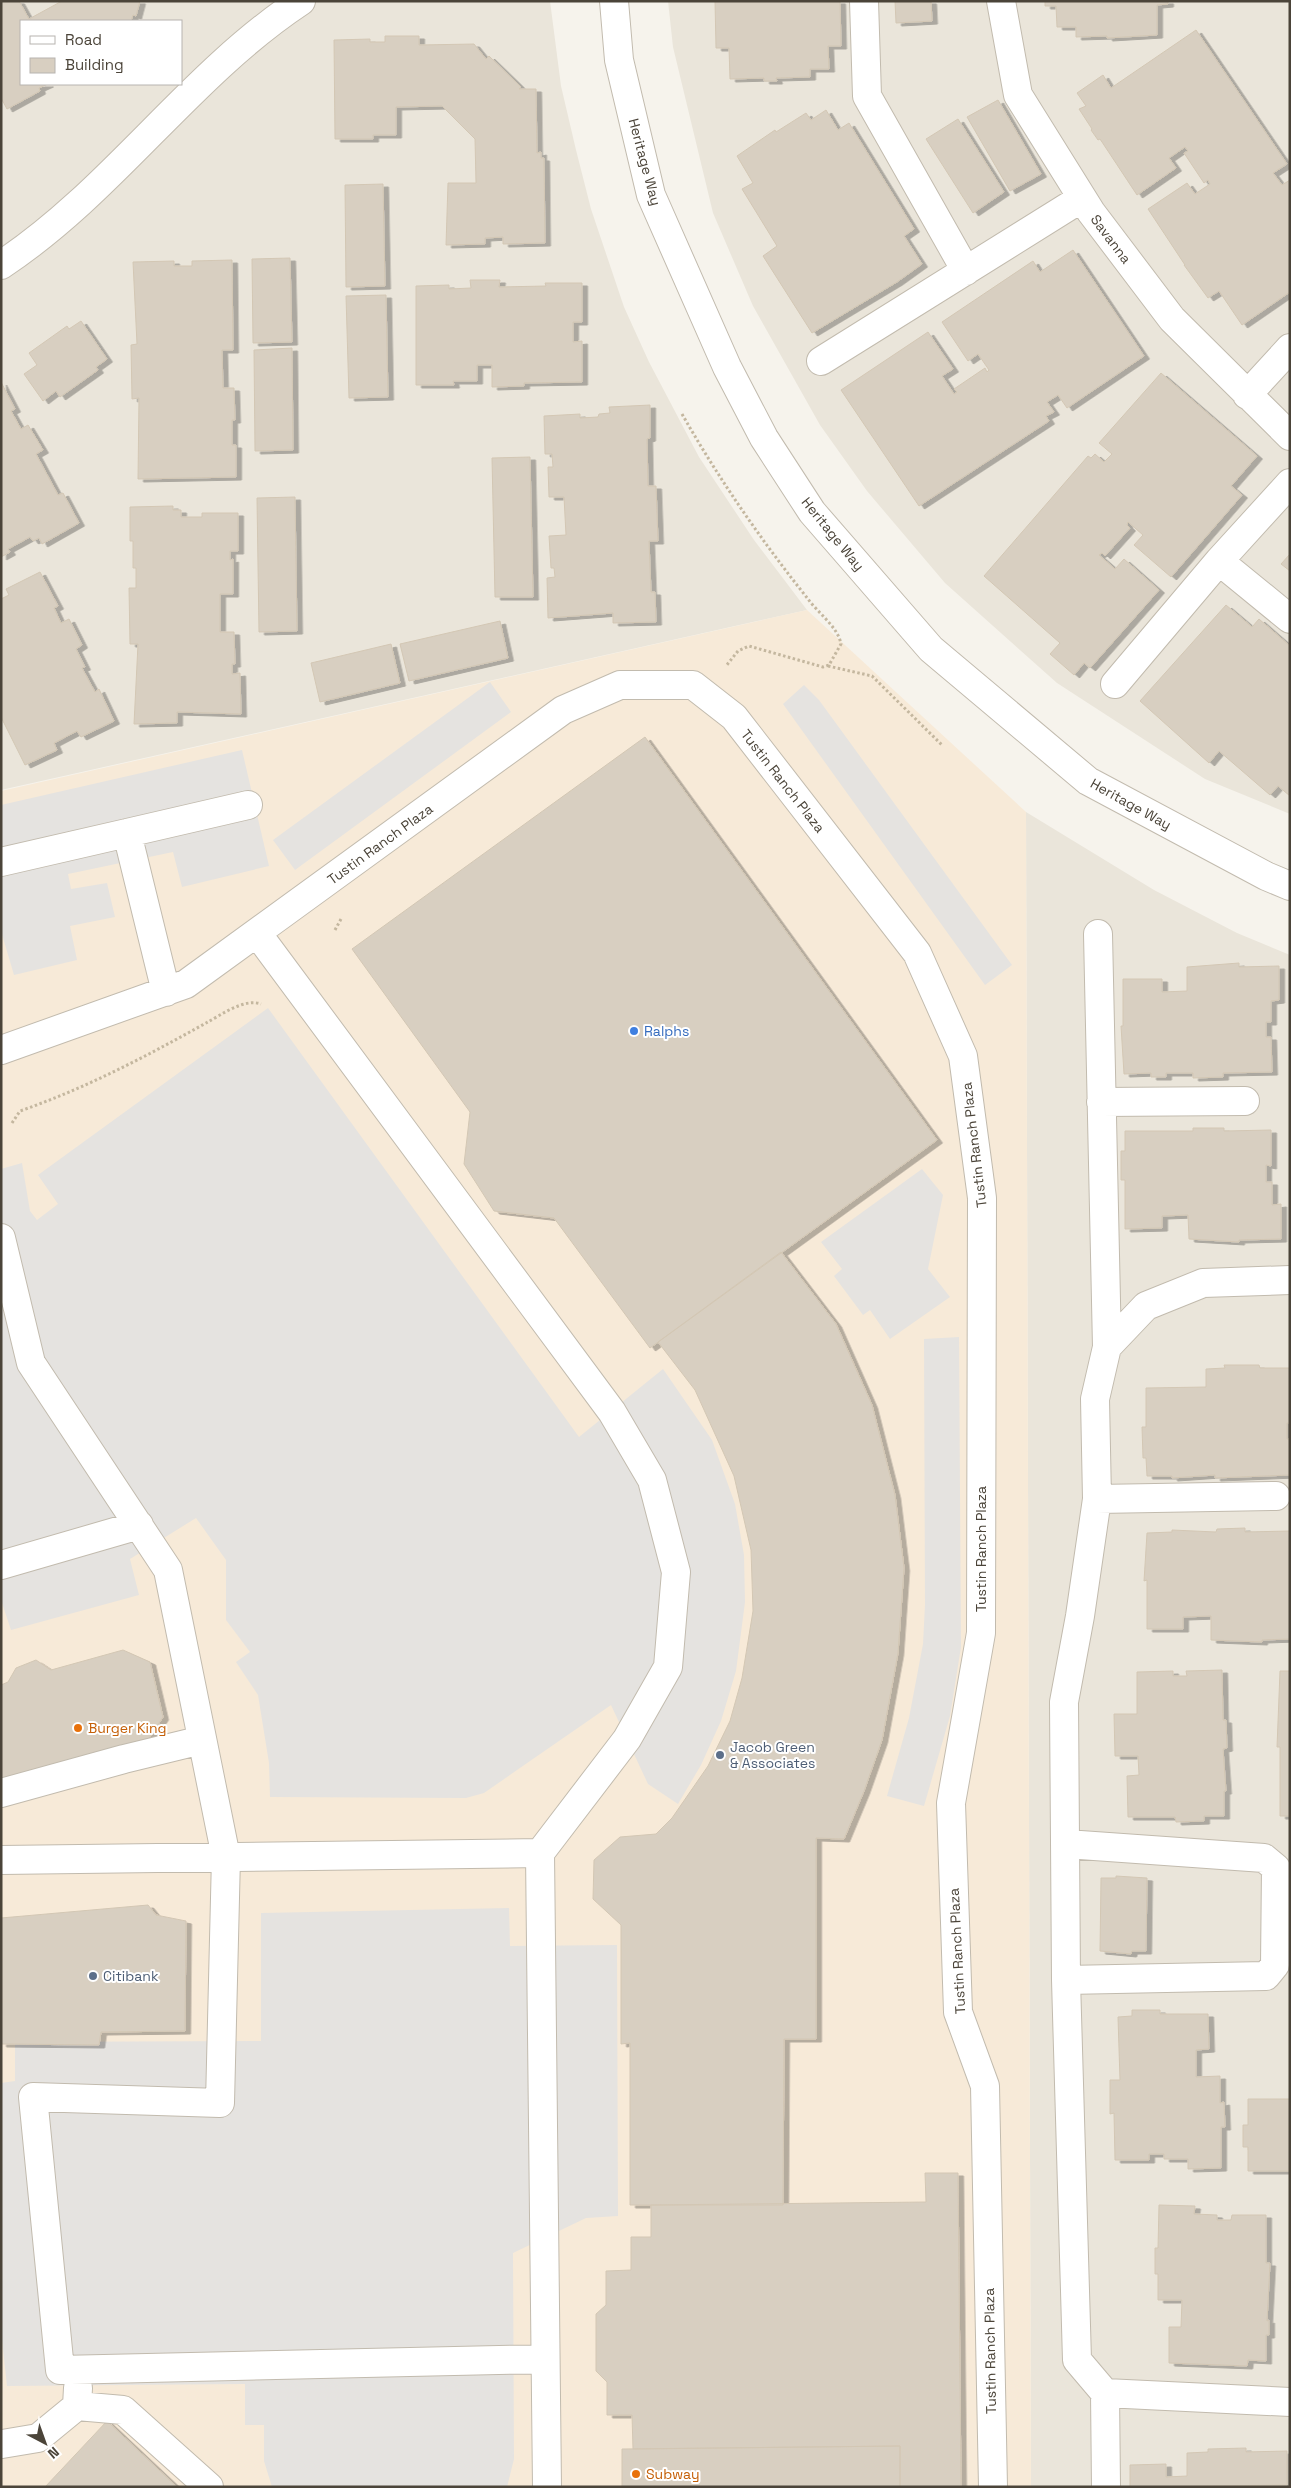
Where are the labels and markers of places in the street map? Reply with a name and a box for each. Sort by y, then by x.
place label: Ralphs [644,1022,689,1040]
marker: Ralphs [628,1025,640,1037]
place label: Burger King [88,1719,167,1737]
marker: Burger King [72,1722,84,1734]
place label: Jacob Green & Associates [730,1738,815,1772]
marker: Jacob Green & Associates [714,1749,726,1761]
place label: Citibank [103,1967,159,1985]
marker: Citibank [87,1970,99,1982]
place label: Subway [646,2465,700,2483]
marker: Subway [630,2468,642,2480]

